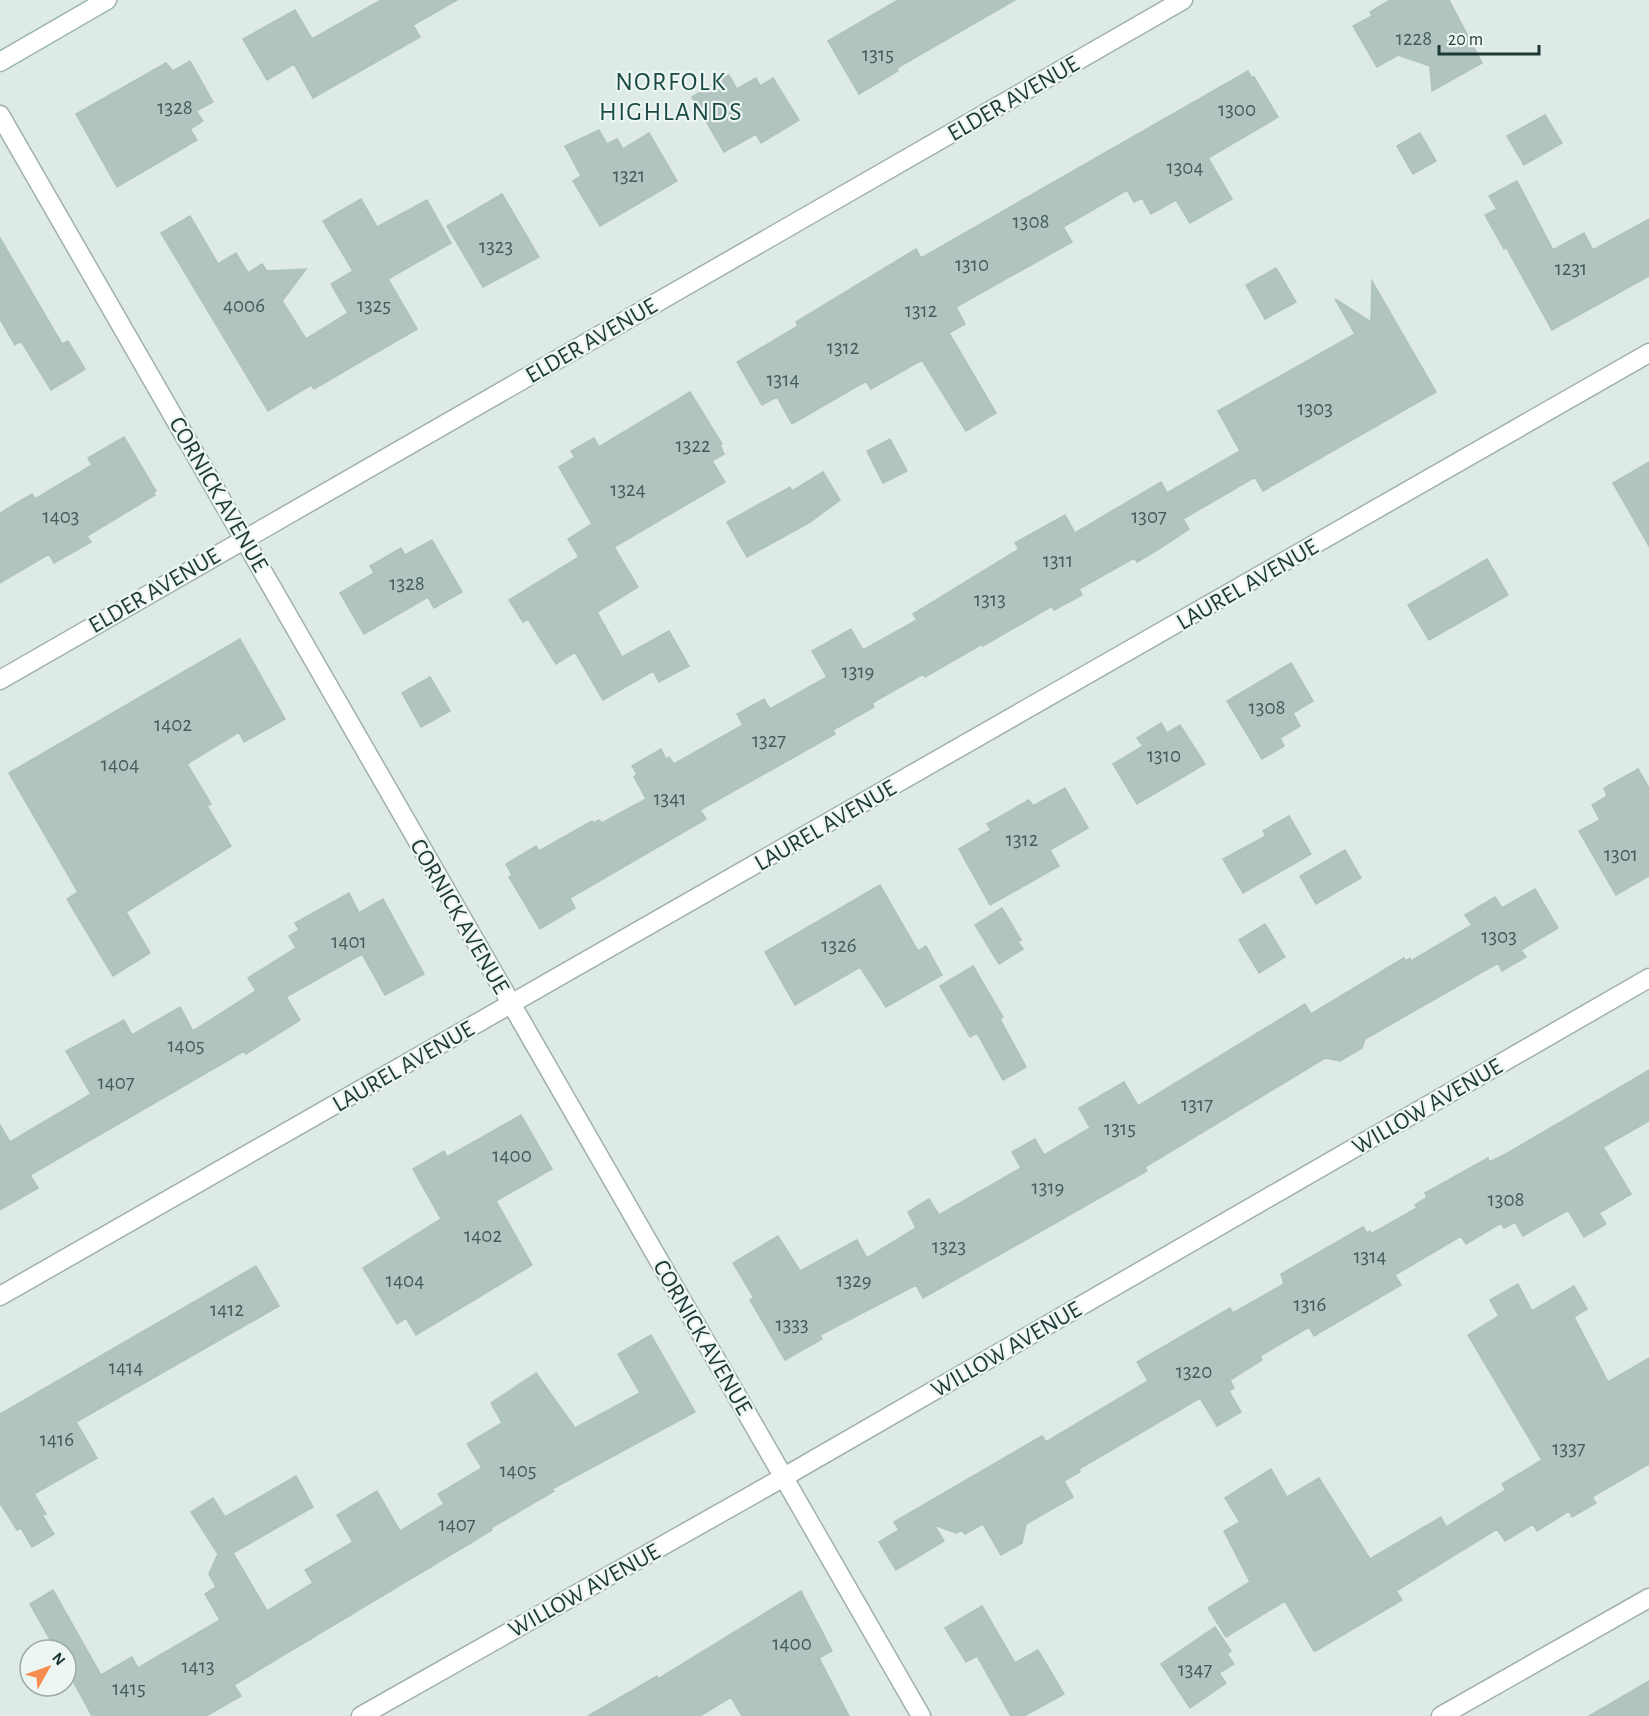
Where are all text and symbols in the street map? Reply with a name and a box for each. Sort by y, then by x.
scale bar [1439,18,1540,56]
house number: 1228 [1396,28,1432,49]
text: 20 m [1448,31,1483,49]
house number: 1315 [862,44,894,65]
street label: ELDER AVENUE [944,51,1084,146]
district label: NORFOLK HIGHLANDS [599,69,743,125]
house number: 1328 [157,97,193,118]
house number: 1300 [1218,99,1256,120]
house number: 1304 [1166,157,1204,178]
house number: 1321 [613,165,645,186]
house number: 1308 [1013,211,1049,232]
house number: 1323 [479,236,513,257]
house number: 1310 [955,254,989,275]
house number: 1231 [1555,258,1587,279]
street label: ELDER AVENUE [522,293,662,388]
house number: 4006 [223,295,265,316]
house number: 1325 [357,295,391,316]
house number: 1312 [905,300,937,321]
house number: 1312 [827,337,859,358]
house number: 1314 [766,369,800,390]
house number: 1303 [1297,398,1333,419]
street label: CORNICK AVENUE [164,413,272,576]
house number: 1322 [676,435,711,456]
house number: 1324 [610,479,646,500]
house number: 1403 [42,506,80,527]
house number: 1307 [1131,506,1167,527]
street label: LAUREL AVENUE [1173,535,1323,635]
street label: ELDER AVENUE [85,543,225,638]
house number: 1311 [1043,550,1073,571]
house number: 1328 [389,573,425,594]
house number: 1313 [974,589,1006,610]
house number: 1319 [842,661,874,682]
house number: 1308 [1249,697,1285,718]
house number: 1402 [154,714,192,735]
house number: 1327 [752,730,786,751]
house number: 1310 [1147,745,1181,766]
house number: 1404 [101,754,139,775]
street label: LAUREL AVENUE [751,776,901,876]
house number: 1341 [653,788,687,809]
house number: 1312 [1006,829,1038,850]
street label: CORNICK AVENUE [405,835,513,998]
house number: 1301 [1604,844,1638,865]
house number: 1303 [1481,926,1517,947]
house number: 1401 [331,931,367,952]
house number: 1326 [821,935,857,956]
street label: LAUREL AVENUE [329,1017,479,1117]
house number: 1405 [167,1035,205,1056]
street label: WILLOW AVENUE [1348,1054,1507,1159]
house number: 1407 [97,1072,135,1093]
house number: 1317 [1181,1094,1213,1115]
house number: 1315 [1104,1118,1136,1139]
house number: 1400 [492,1145,532,1166]
house number: 1319 [1032,1177,1064,1198]
house number: 1308 [1488,1189,1524,1210]
house number: 1402 [464,1225,502,1246]
house number: 1323 [932,1236,966,1257]
house number: 1314 [1353,1246,1387,1267]
street label: CORNICK AVENUE [648,1256,756,1419]
house number: 1404 [386,1270,424,1291]
house number: 1329 [836,1270,872,1291]
house number: 1316 [1294,1294,1326,1315]
street label: WILLOW AVENUE [927,1297,1086,1402]
house number: 1412 [210,1299,244,1320]
house number: 1333 [775,1314,809,1335]
house number: 1414 [109,1357,143,1378]
house number: 1320 [1176,1361,1212,1382]
house number: 1416 [40,1429,74,1450]
house number: 1337 [1552,1438,1586,1459]
house number: 1405 [499,1460,537,1481]
house number: 1407 [438,1514,476,1535]
street label: WILLOW AVENUE [505,1539,664,1642]
house number: 1400 [772,1633,812,1654]
north arrow [18,1638,78,1698]
text: N [49,1650,68,1668]
house number: 1413 [181,1656,215,1677]
house number: 1347 [1178,1659,1213,1680]
house number: 1415 [112,1678,146,1699]

